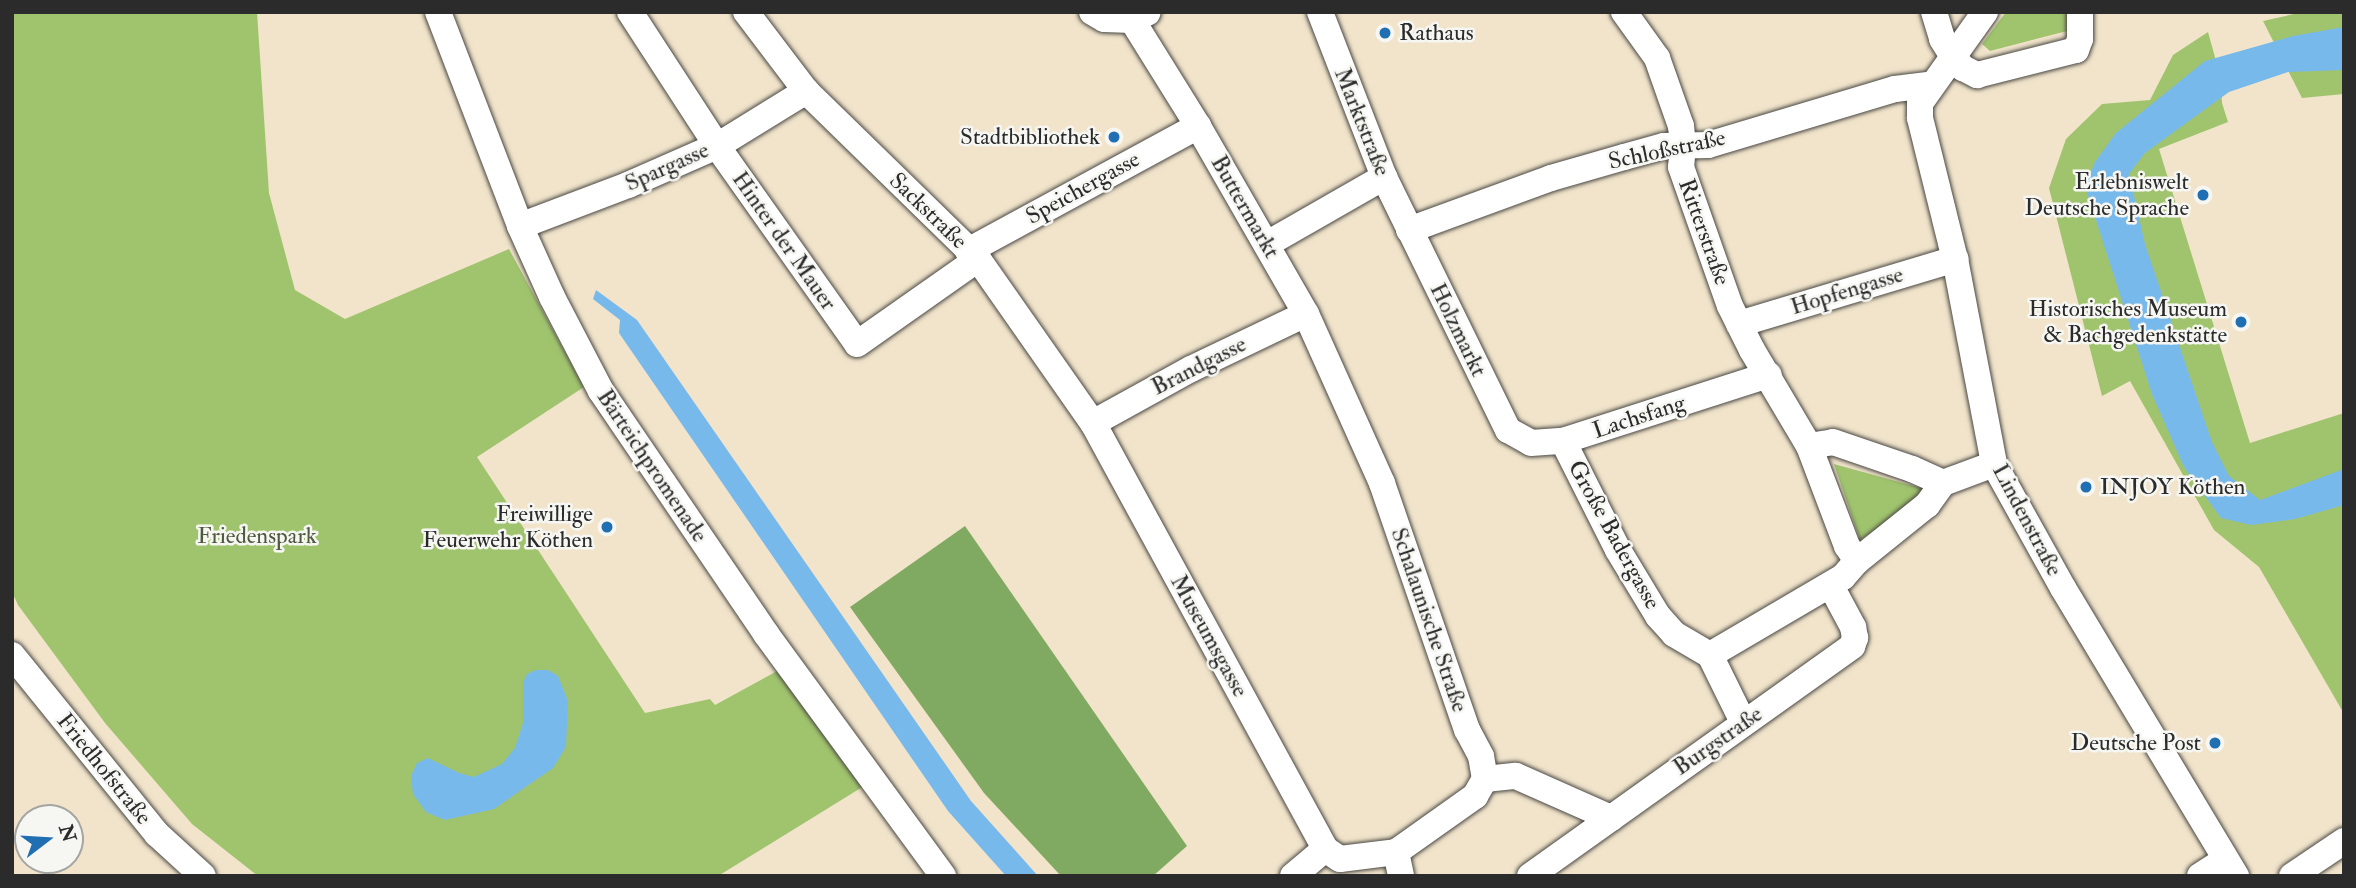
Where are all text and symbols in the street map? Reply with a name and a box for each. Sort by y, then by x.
place label: Rathaus [1399,19,1474,47]
marker: Rathaus [1377,25,1393,41]
street label: Marktstraße [1328,64,1396,180]
place label: Stadtbibliothek [960,123,1100,151]
street label: Schloßstraße [1606,124,1728,176]
marker: Stadtbibliothek [1106,129,1122,145]
street label: Spargasse [621,136,713,198]
street label: Speichergasse [1021,145,1145,231]
street label: Buttermarkt [1205,151,1285,263]
street label: Hinter der Mauer [726,166,842,316]
street label: Sackstraße [883,167,973,255]
place label: Erlebniswelt Deutsche Sprache [2024,168,2189,222]
street label: Ritterstraße [1672,175,1736,289]
marker: Erlebniswelt Deutsche Sprache [2195,187,2211,203]
street label: Hopfengasse [1787,261,1907,321]
street label: Holzmarkt [1424,279,1492,381]
place label: Historisches Museum & Bachgedenkstätte [2028,295,2227,349]
marker: Historisches Museum & Bachgedenkstätte [2233,314,2249,330]
street label: Brandgasse [1147,330,1251,402]
street label: Bärteichpromenade [591,384,713,548]
street label: Lachsfang [1589,389,1689,445]
street label: Große Badergasse [1562,456,1666,614]
street label: Lindenstraße [1986,459,2068,581]
place label: INJOY Köthen [2100,473,2245,501]
marker: INJOY Köthen [2078,479,2094,495]
place label: Freiwillige Feuerwehr Köthen [423,500,593,554]
marker: Freiwillige Feuerwehr Köthen [599,519,615,535]
park label: Friedenspark [197,522,317,550]
street label: Schalaunische Straße [1385,524,1473,716]
street label: Museumsgasse [1164,570,1254,702]
street label: Burgstraße [1668,700,1768,782]
street label: Friedhofstraße [51,708,157,830]
place label: Deutsche Post [2070,729,2201,757]
marker: Deutsche Post [2207,735,2223,751]
north arrow [14,804,84,874]
text: N [53,822,81,845]

